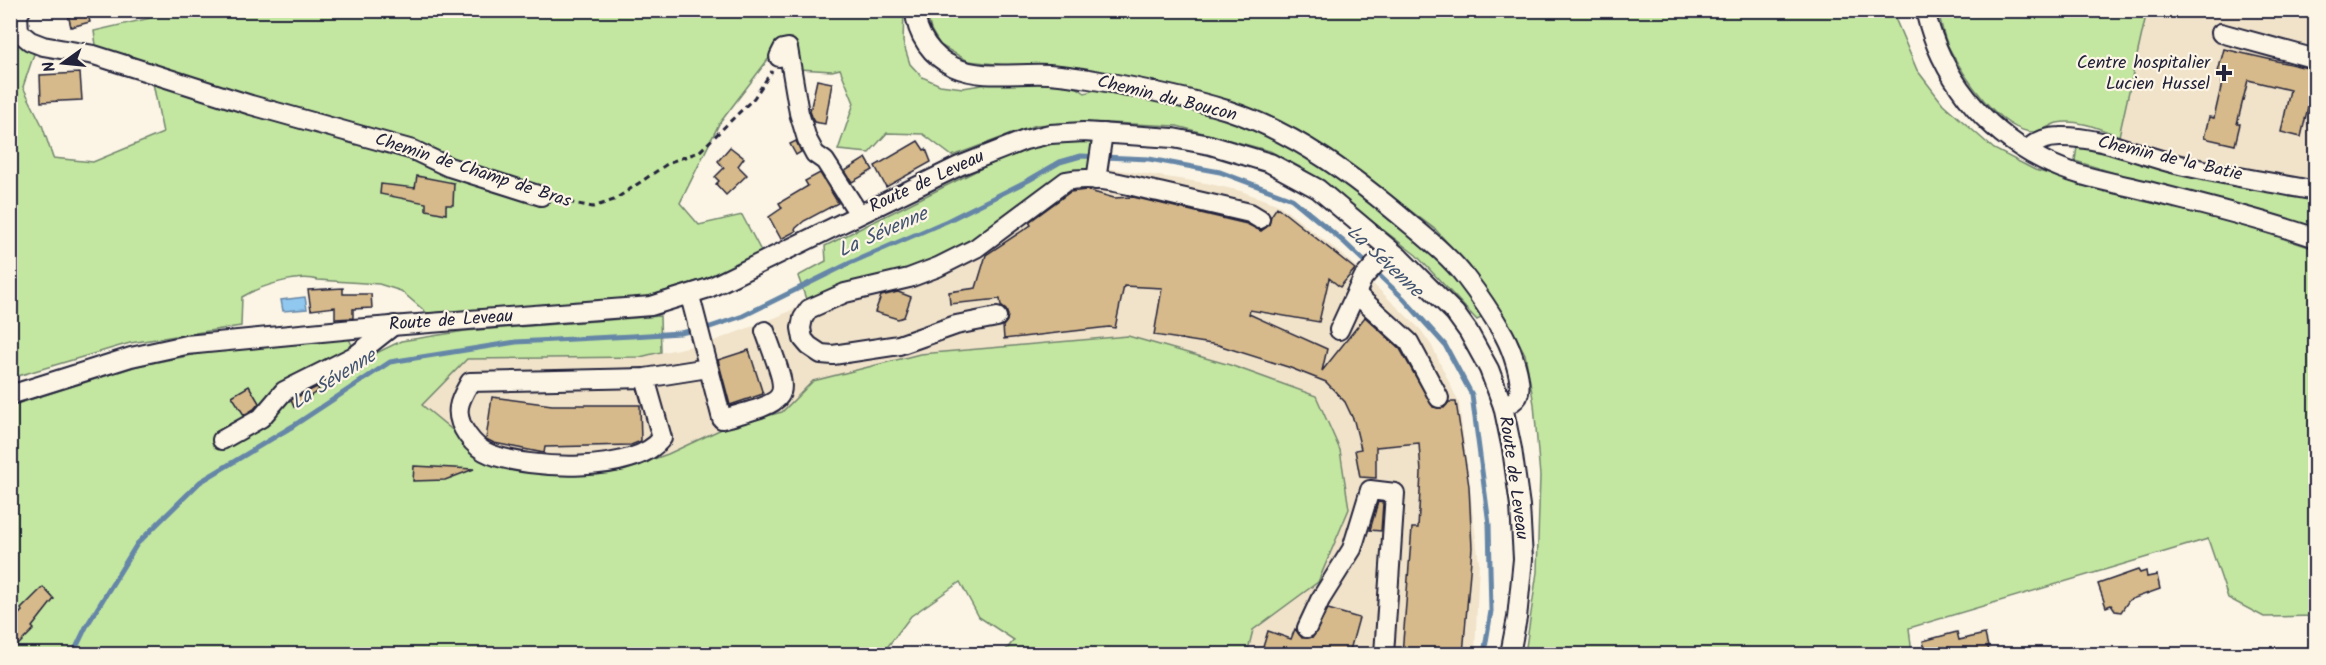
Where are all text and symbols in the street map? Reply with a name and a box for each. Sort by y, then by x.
north arrow [33,33,93,93]
place label: Centre hospitalier Lucien Hussel [2077,49,2211,99]
text: N [37,58,63,75]
marker: Centre hospitalier Lucien Hussel [2215,64,2233,82]
street label: Chemin du Boucon [1094,68,1240,130]
street label: Chemin de Champ de Bras [371,126,575,217]
street label: Chemin de la Batie [2095,128,2245,190]
street label: Route de Leveau [864,142,990,221]
water label: La Sévenne [833,198,935,267]
water label: La Sévenne [1338,218,1431,308]
street label: Route de Leveau [388,302,515,340]
water label: La Sévenne [285,340,385,419]
street label: Route de Leveau [1490,414,1536,542]

